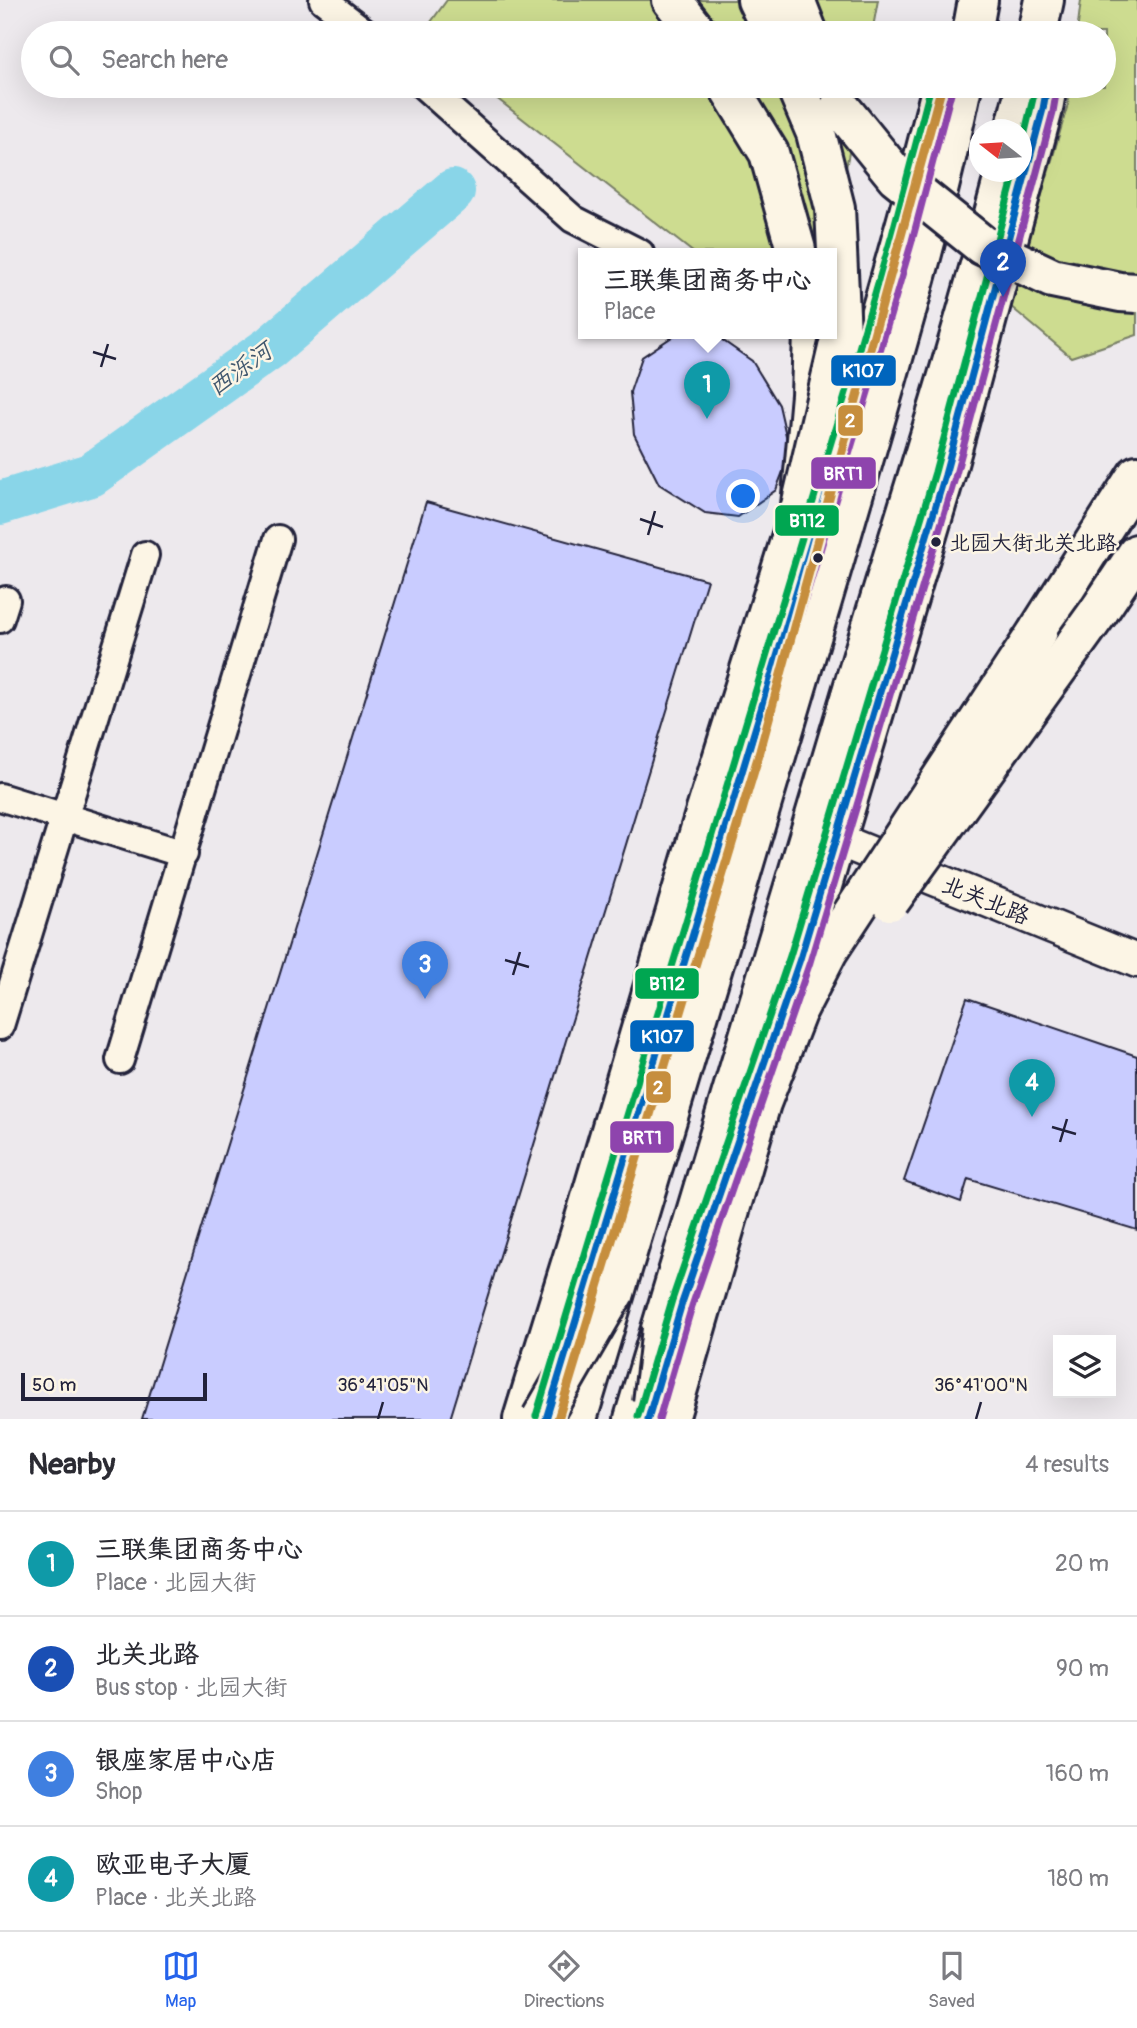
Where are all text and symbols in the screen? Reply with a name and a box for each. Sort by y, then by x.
search box [21,21,1116,98]
icon: search [45,41,83,79]
text: Search here [101,44,228,76]
north arrow [969,119,1032,182]
pin: 2 [980,239,1026,297]
popup [578,248,837,339]
text: 三联集团商务中心 [603,265,812,297]
text: Place [603,297,655,326]
water label: 西泺河 [203,334,281,402]
line badge: K107 [830,354,897,387]
text: K107 [842,359,885,383]
pin: 1 [684,361,730,419]
line badge: 2 [837,404,864,437]
text: 2 [845,409,856,433]
line badge: BRT1 [810,456,877,490]
text: BRT1 [823,462,863,486]
your location [726,479,760,513]
line badge: B112 [774,504,840,537]
text: B112 [789,509,825,533]
place label: 北园大街北关北路 [949,530,1117,557]
marker: 北园大街北关北路 [929,535,943,549]
unlabelled marker [811,551,825,565]
street label: 北关北路 [938,870,1034,931]
pin: 3 [402,941,448,999]
line badge: B112 [634,967,700,1000]
text: B112 [649,972,685,996]
line badge: K107 [629,1019,695,1053]
text: K107 [641,1025,684,1049]
pin: 4 [1009,1059,1055,1117]
line badge: 2 [645,1070,672,1104]
text: 2 [653,1076,664,1100]
line badge: BRT1 [609,1120,675,1154]
text: BRT1 [622,1126,662,1150]
map controls [1053,1335,1116,1398]
button: layers [1053,1335,1116,1398]
scale bar [21,1370,206,1402]
text: 50 m [32,1373,76,1397]
text: 36°41'05"N [338,1374,428,1397]
text: 36°41'00"N [934,1374,1028,1397]
text: Nearby [28,1446,115,1483]
text: 4 results [1025,1450,1109,1479]
text: 三联集团商务中心 [95,1534,303,1566]
text: 1 [47,1549,56,1578]
text: 20 m [1055,1549,1109,1578]
text: Place · 北园大街 [95,1568,256,1597]
text: 北关北路 [95,1639,199,1671]
text: 2 [45,1654,57,1683]
text: 90 m [1056,1654,1109,1683]
text: Bus stop · 北园大街 [95,1673,287,1702]
text: 银座家居中心店 [95,1745,277,1777]
text: 3 [45,1759,57,1788]
text: 160 m [1045,1759,1109,1788]
text: Shop [95,1777,143,1806]
text: 欧亚电子大厦 [95,1849,251,1881]
text: 4 [44,1864,58,1893]
text: 180 m [1047,1864,1109,1893]
text: Place · 北关北路 [95,1883,256,1912]
tab: Map [162,1947,200,2013]
tab: Directions [524,1947,604,2013]
tab: Saved [928,1947,975,2013]

